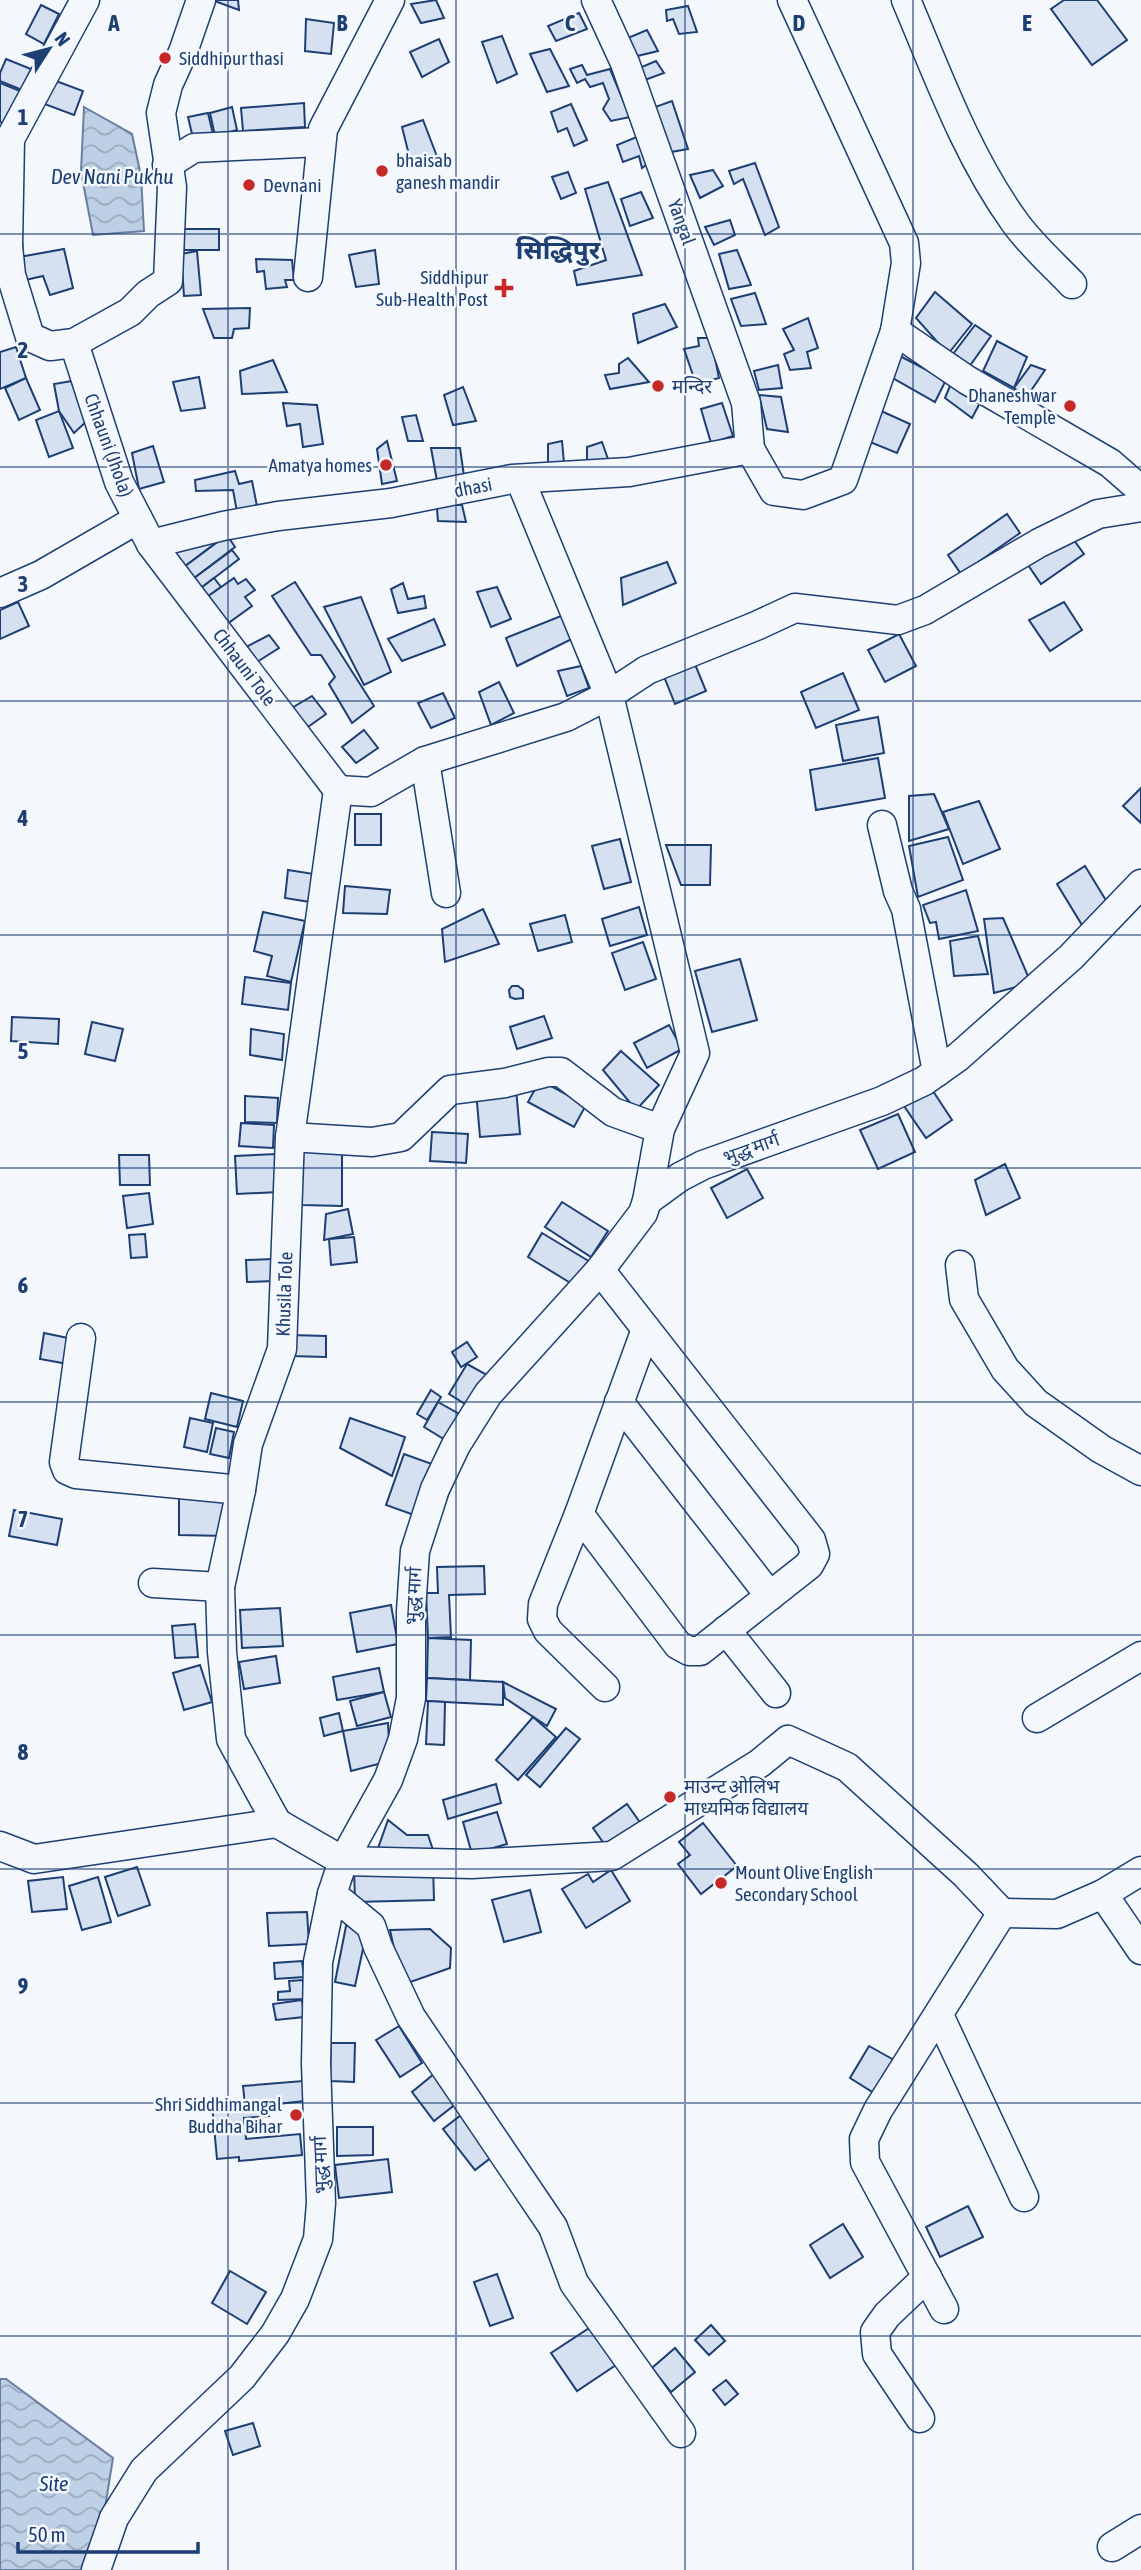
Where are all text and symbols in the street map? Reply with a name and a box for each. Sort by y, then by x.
text: A [107,10,120,36]
text: B [337,10,348,36]
text: C [565,10,576,36]
text: D [793,10,806,36]
text: E [1022,10,1032,36]
north arrow [14,14,84,84]
text: N [51,28,75,50]
place label: Siddhipur thasi [179,47,284,69]
marker: Siddhipur thasi [157,50,173,66]
text: 1 [18,104,29,130]
place label: bhaisab ganesh mandir [396,149,500,193]
marker: bhaisab ganesh mandir [374,163,390,179]
water label: Dev Nani Pukhu [51,164,173,188]
place label: Devnani [263,174,322,196]
marker: Devnani [241,177,257,193]
street label: Yangal [664,196,700,248]
district label: सिद्धिपुर [516,235,601,266]
place label: Siddhipur Sub-Health Post [376,266,488,310]
marker: Siddhipur Sub-Health Post [494,278,514,298]
text: 2 [18,337,28,363]
place label: मन्दिर [672,375,713,397]
marker: मन्दिर [650,378,666,394]
place label: Dhaneshwar Temple [968,384,1056,428]
street label: Chhauni (Jhola) [80,390,138,500]
marker: Dhaneshwar Temple [1062,398,1078,414]
place label: Amatya homes [268,454,372,476]
marker: Amatya homes [378,457,394,473]
street label: dhasi [452,473,494,501]
text: 3 [18,571,28,597]
street label: Chhauni Tole [209,624,281,710]
text: 4 [17,805,29,831]
text: 5 [18,1038,29,1064]
street label: भुद्ध मार्ग [720,1127,784,1170]
street label: Khusila Tole [272,1251,296,1337]
text: 6 [18,1272,29,1298]
text: 7 [18,1506,28,1532]
street label: भुद्ध मार्ग [400,1565,428,1626]
text: 8 [18,1739,29,1765]
place label: माउन्ट ओलिभ माध्यमिक विद्यालय [684,1775,809,1819]
marker: माउन्ट ओलिभ माध्यमिक विद्यालय [662,1789,678,1805]
place label: Mount Olive English Secondary School [735,1861,873,1905]
marker: Mount Olive English Secondary School [713,1875,729,1891]
text: 9 [18,1973,29,1999]
place label: Shri Siddhimangal Buddha Bihar [155,2093,282,2137]
marker: Shri Siddhimangal Buddha Bihar [288,2107,304,2123]
street label: भुद्ध मार्ग [308,2135,334,2194]
water label: Site [38,2471,69,2495]
scale bar [18,2510,198,2554]
text: 50 m [28,2522,66,2546]

